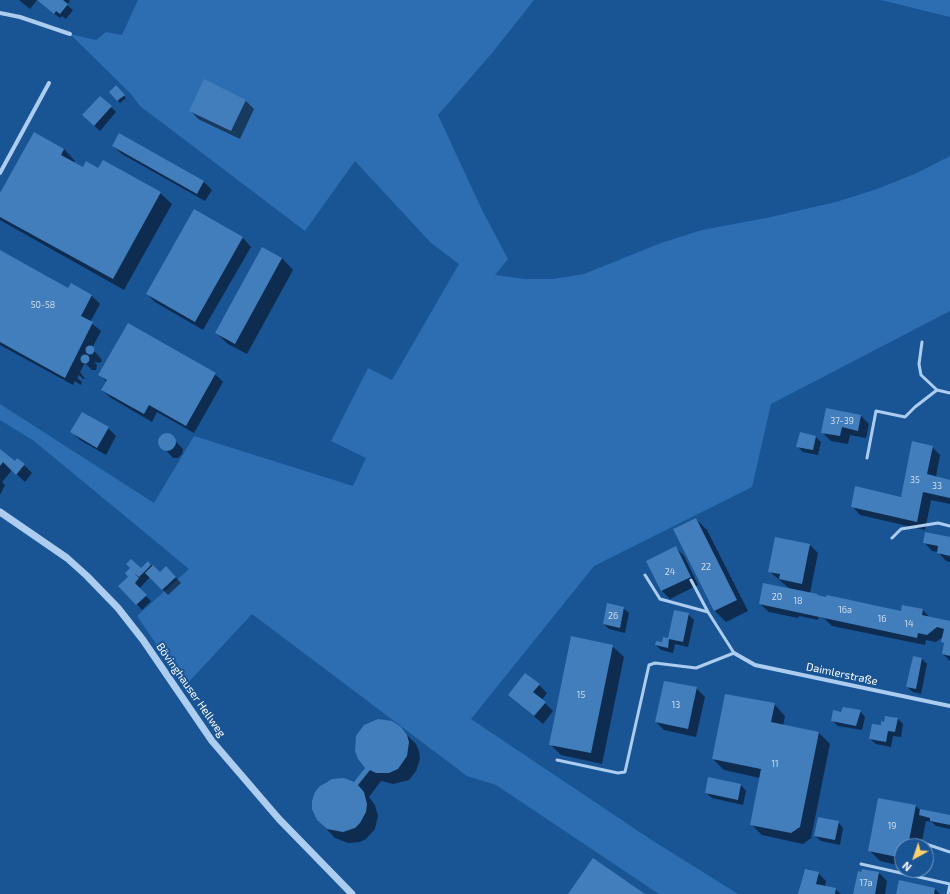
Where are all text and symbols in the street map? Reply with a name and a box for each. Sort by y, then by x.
house number: 50-58 [31,300,55,310]
house number: 37-39 [830,416,854,426]
house number: 35 [910,475,920,485]
house number: 33 [932,481,942,491]
house number: 22 [701,562,711,572]
house number: 24 [665,567,675,577]
house number: 20 [772,592,782,602]
house number: 18 [793,596,803,606]
house number: 16a [838,605,852,615]
house number: 26 [608,611,618,621]
house number: 16 [878,614,886,624]
house number: 14 [904,619,914,629]
street label: Bövinghauser Hellweg [154,640,228,740]
street label: Daimlerstraße [805,660,879,688]
house number: 15 [577,690,585,700]
house number: 13 [672,700,680,710]
house number: 11 [771,759,779,769]
house number: 19 [888,821,896,831]
north arrow [894,838,934,878]
text: N [899,859,914,874]
house number: 17a [859,878,873,888]

